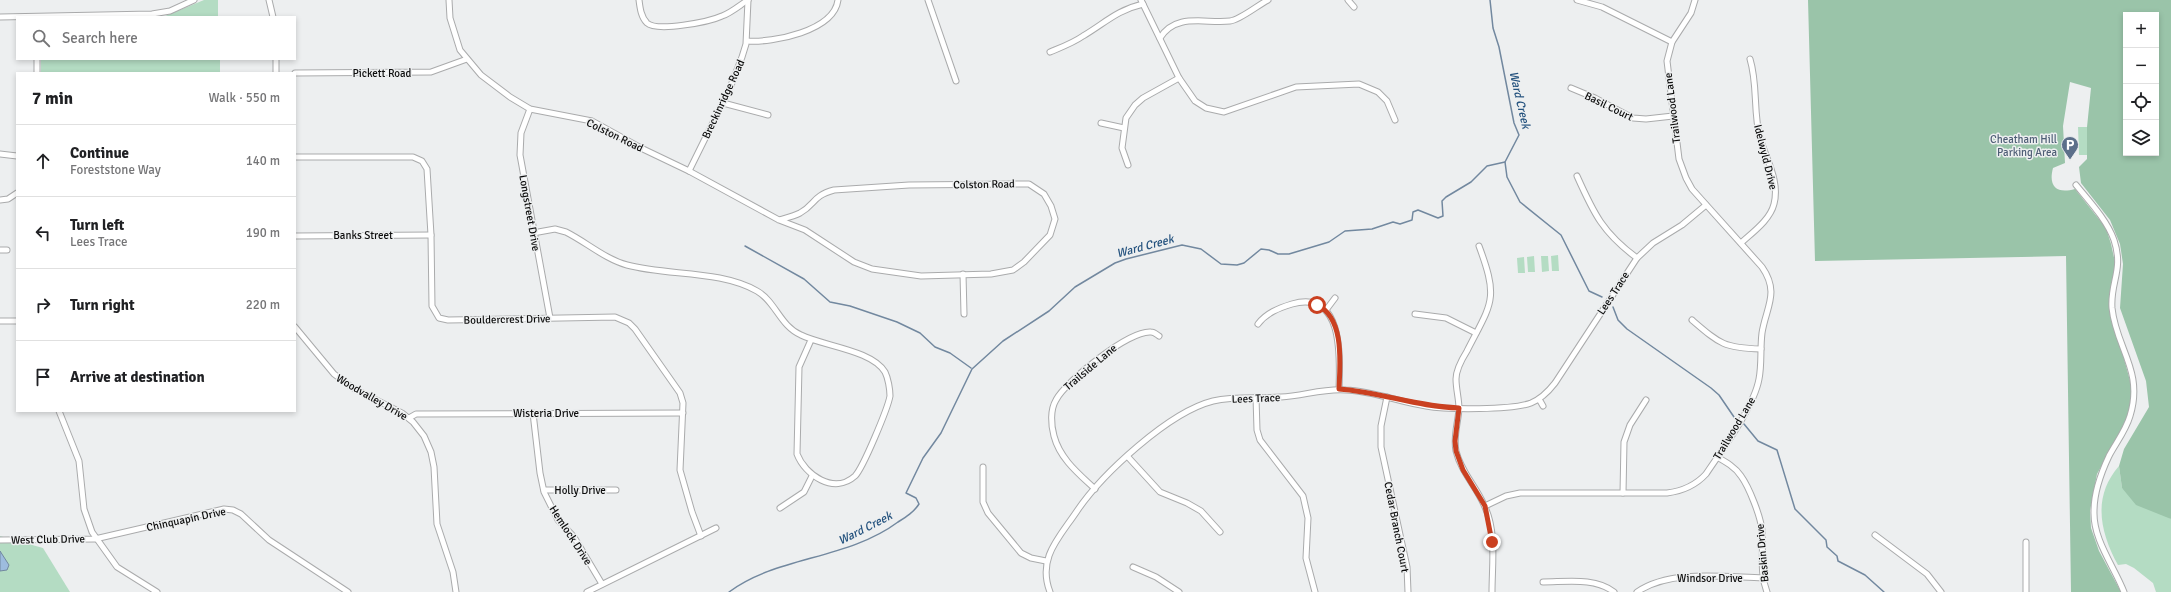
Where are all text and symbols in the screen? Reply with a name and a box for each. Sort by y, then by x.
map controls [2123,12,2159,156]
button: + [2123,12,2159,48]
search box [16,16,296,60]
icon: search [30,27,52,49]
text: Search here [62,29,138,47]
button: − [2123,48,2159,84]
street label: Breckinridge Road [699,57,748,141]
street label: Pickett Road [353,67,412,80]
water label: Ward Creek [1506,70,1534,131]
street label: Trailwood Lane [1662,72,1683,144]
button: locate [2123,84,2159,120]
text: 7 min [32,88,73,109]
street label: Basil Court [1583,89,1635,124]
text: Walk · 550 m [209,90,280,106]
street label: Colston Road [584,116,646,155]
button: layers [2123,120,2159,156]
street label: Idelwyld Drive [1751,123,1780,191]
place label: Cheatham Hill Parking Area [1990,133,2057,159]
parking icon: Cheatham Hill Parking Area [2060,135,2080,160]
text: Continue [70,144,129,162]
icon: ahead [32,150,54,172]
text: 140 m [246,153,280,169]
text: Foreststone Way [70,162,161,178]
street label: Longstreet Drive [516,174,543,252]
street label: Colston Road [953,177,1015,192]
text: Turn left [70,216,124,234]
icon: left [32,222,54,244]
text: 190 m [246,225,280,241]
street label: Banks Street [333,229,393,242]
water label: Ward Creek [1115,231,1176,261]
text: Lees Trace [70,234,128,250]
street label: Lees Trace [1595,269,1632,317]
icon: right [32,294,54,316]
text: Turn right [70,296,135,314]
route start [1308,296,1326,314]
text: 220 m [246,297,280,313]
street label: Bouldercrest Drive [463,312,551,327]
street label: Trailside Lane [1061,342,1119,393]
icon: arrive [32,366,54,388]
text: Arrive at destination [70,368,205,386]
street label: Woodvalley Drive [334,372,410,423]
street label: Lees Trace [1231,391,1281,406]
street label: Trailwood Lane [1711,395,1758,462]
street label: Wisteria Drive [513,407,579,420]
street label: Cedar Branch Court [1381,481,1412,574]
street label: Holly Drive [554,484,606,497]
street label: Hemlock Drive [547,503,595,567]
street label: Chinquapin Drive [145,505,227,534]
water label: Ward Creek [836,508,896,548]
street label: Baskin Drive [1753,523,1772,583]
street label: West Club Drive [11,532,85,547]
route end [1483,533,1501,551]
street label: Windsor Drive [1677,572,1743,585]

